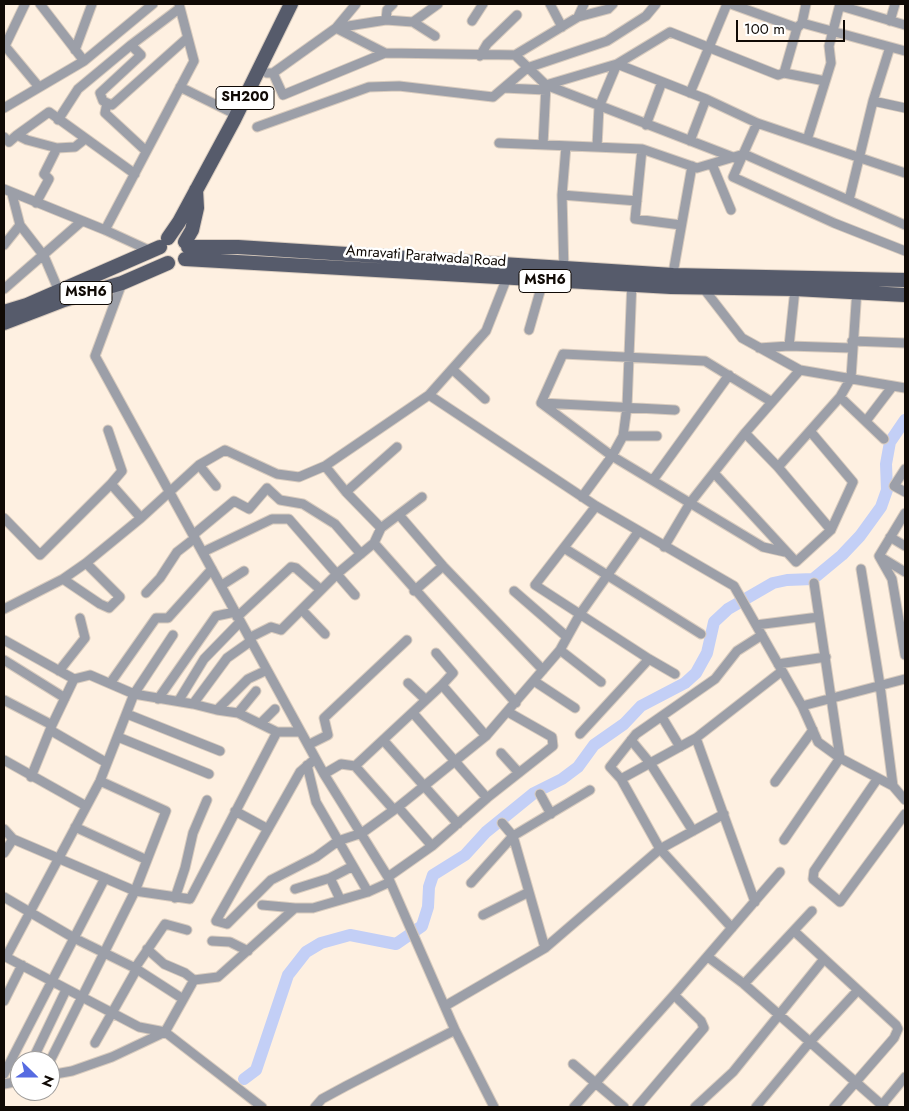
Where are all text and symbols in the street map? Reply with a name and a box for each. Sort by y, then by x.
scale bar [739,10,848,42]
text: 100 m [744,18,785,40]
road number: SH200 [216,86,274,110]
street label: Amravati Paratwada Road [345,242,507,272]
road number: MSH6 [519,270,571,292]
road number: MSH6 [60,282,112,304]
north arrow [10,1051,60,1101]
text: N [37,1072,59,1090]

